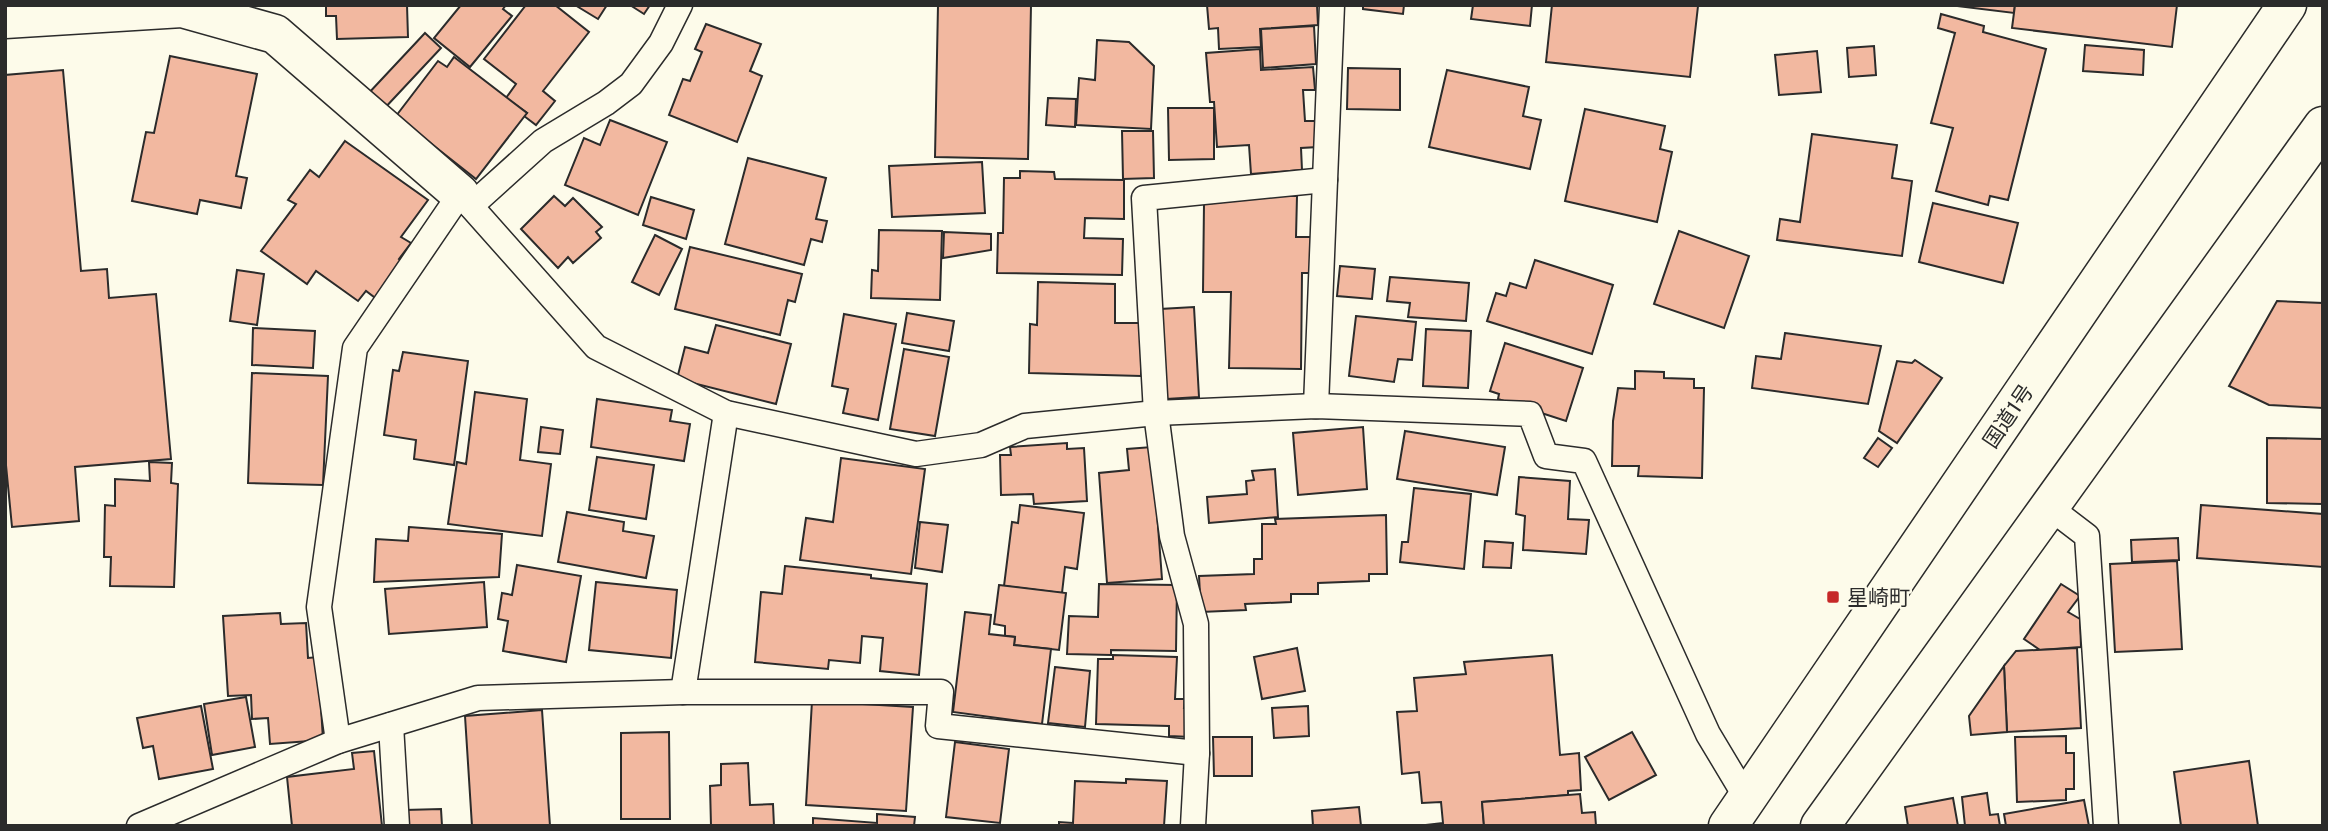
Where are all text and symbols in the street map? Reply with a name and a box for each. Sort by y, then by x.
street label: 国道1号 [1978,379,2038,453]
place label: 星崎町 [1847,585,1910,610]
marker: 星崎町 [1825,589,1841,605]

